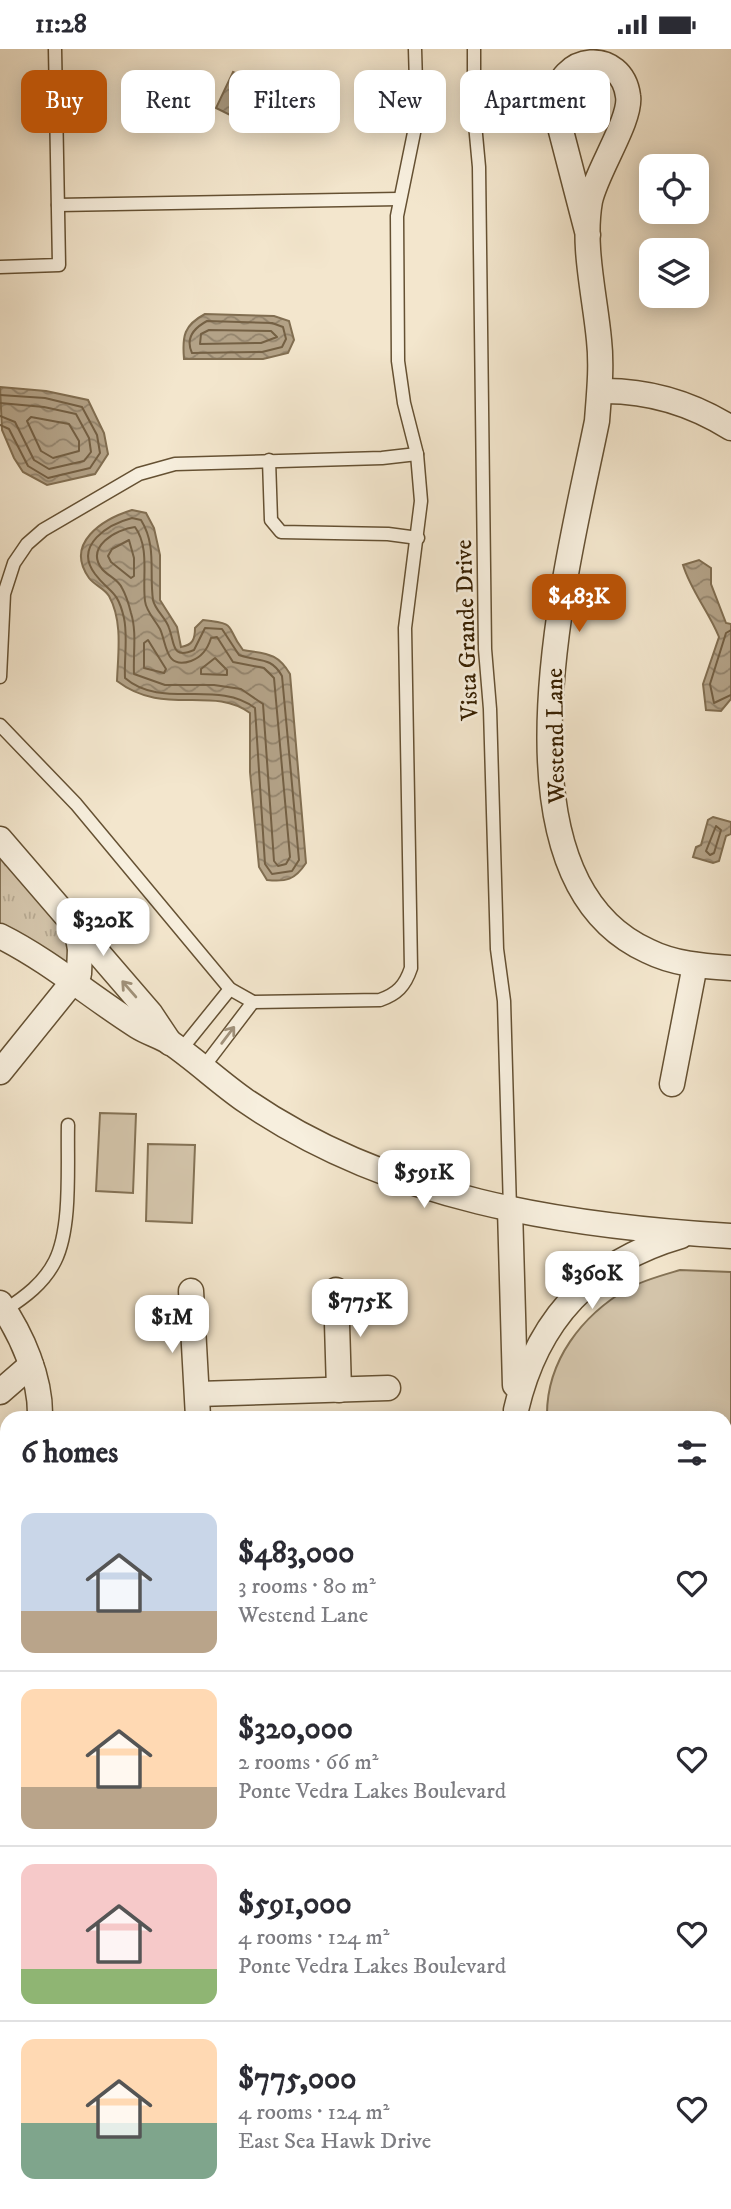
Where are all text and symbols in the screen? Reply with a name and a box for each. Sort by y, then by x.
text: 11:28 [35,8,87,41]
chip: Buy [21,70,107,133]
chip: Rent [121,70,215,133]
chip: Filters [229,70,340,133]
chip: New [354,70,446,133]
chip: Apartment [460,70,610,133]
map controls [639,154,709,308]
button: locate [639,154,709,224]
button: layers [639,238,709,308]
street label: Vista Grande Drive [449,539,485,722]
pin: $483K [530,575,628,634]
text: $483K [548,582,610,611]
street label: Westend Lane [540,668,572,805]
pin: $320K [54,899,152,958]
text: $320K [73,906,133,935]
one-way arrow [121,980,137,998]
one-way arrow [220,1027,235,1045]
pin: $591K [375,1151,473,1210]
text: $591K [394,1158,454,1187]
pin: $360K [543,1251,641,1311]
text: $360K [561,1259,623,1288]
pin: $775K [311,1279,409,1339]
text: $775K [328,1287,392,1316]
pin: $1M [138,1295,206,1355]
text: $1M [151,1303,193,1332]
icon: filters [673,1434,711,1472]
text: 6 homes [21,1435,118,1472]
text: $483,000 [238,1535,354,1572]
icon: home [77,1541,161,1625]
icon: heart [673,1564,711,1602]
text: 3 rooms · 80 m² [238,1572,376,1601]
text: Westend Lane [238,1601,368,1630]
text: $320,000 [238,1711,353,1748]
icon: home [77,1717,161,1801]
icon: heart [673,1740,711,1778]
text: 2 rooms · 66 m² [238,1748,378,1777]
text: Ponte Vedra Lakes Boulevard [238,1777,506,1806]
text: $591,000 [238,1886,352,1923]
icon: home [77,1892,161,1976]
icon: heart [673,1915,711,1953]
text: 4 rooms · 124 m² [238,1923,389,1952]
text: Ponte Vedra Lakes Boulevard [238,1952,506,1981]
text: $775,000 [238,2061,356,2098]
icon: home [77,2067,161,2151]
icon: heart [673,2090,711,2128]
text: 4 rooms · 124 m² [238,2098,389,2127]
text: East Sea Hawk Drive [238,2127,431,2156]

